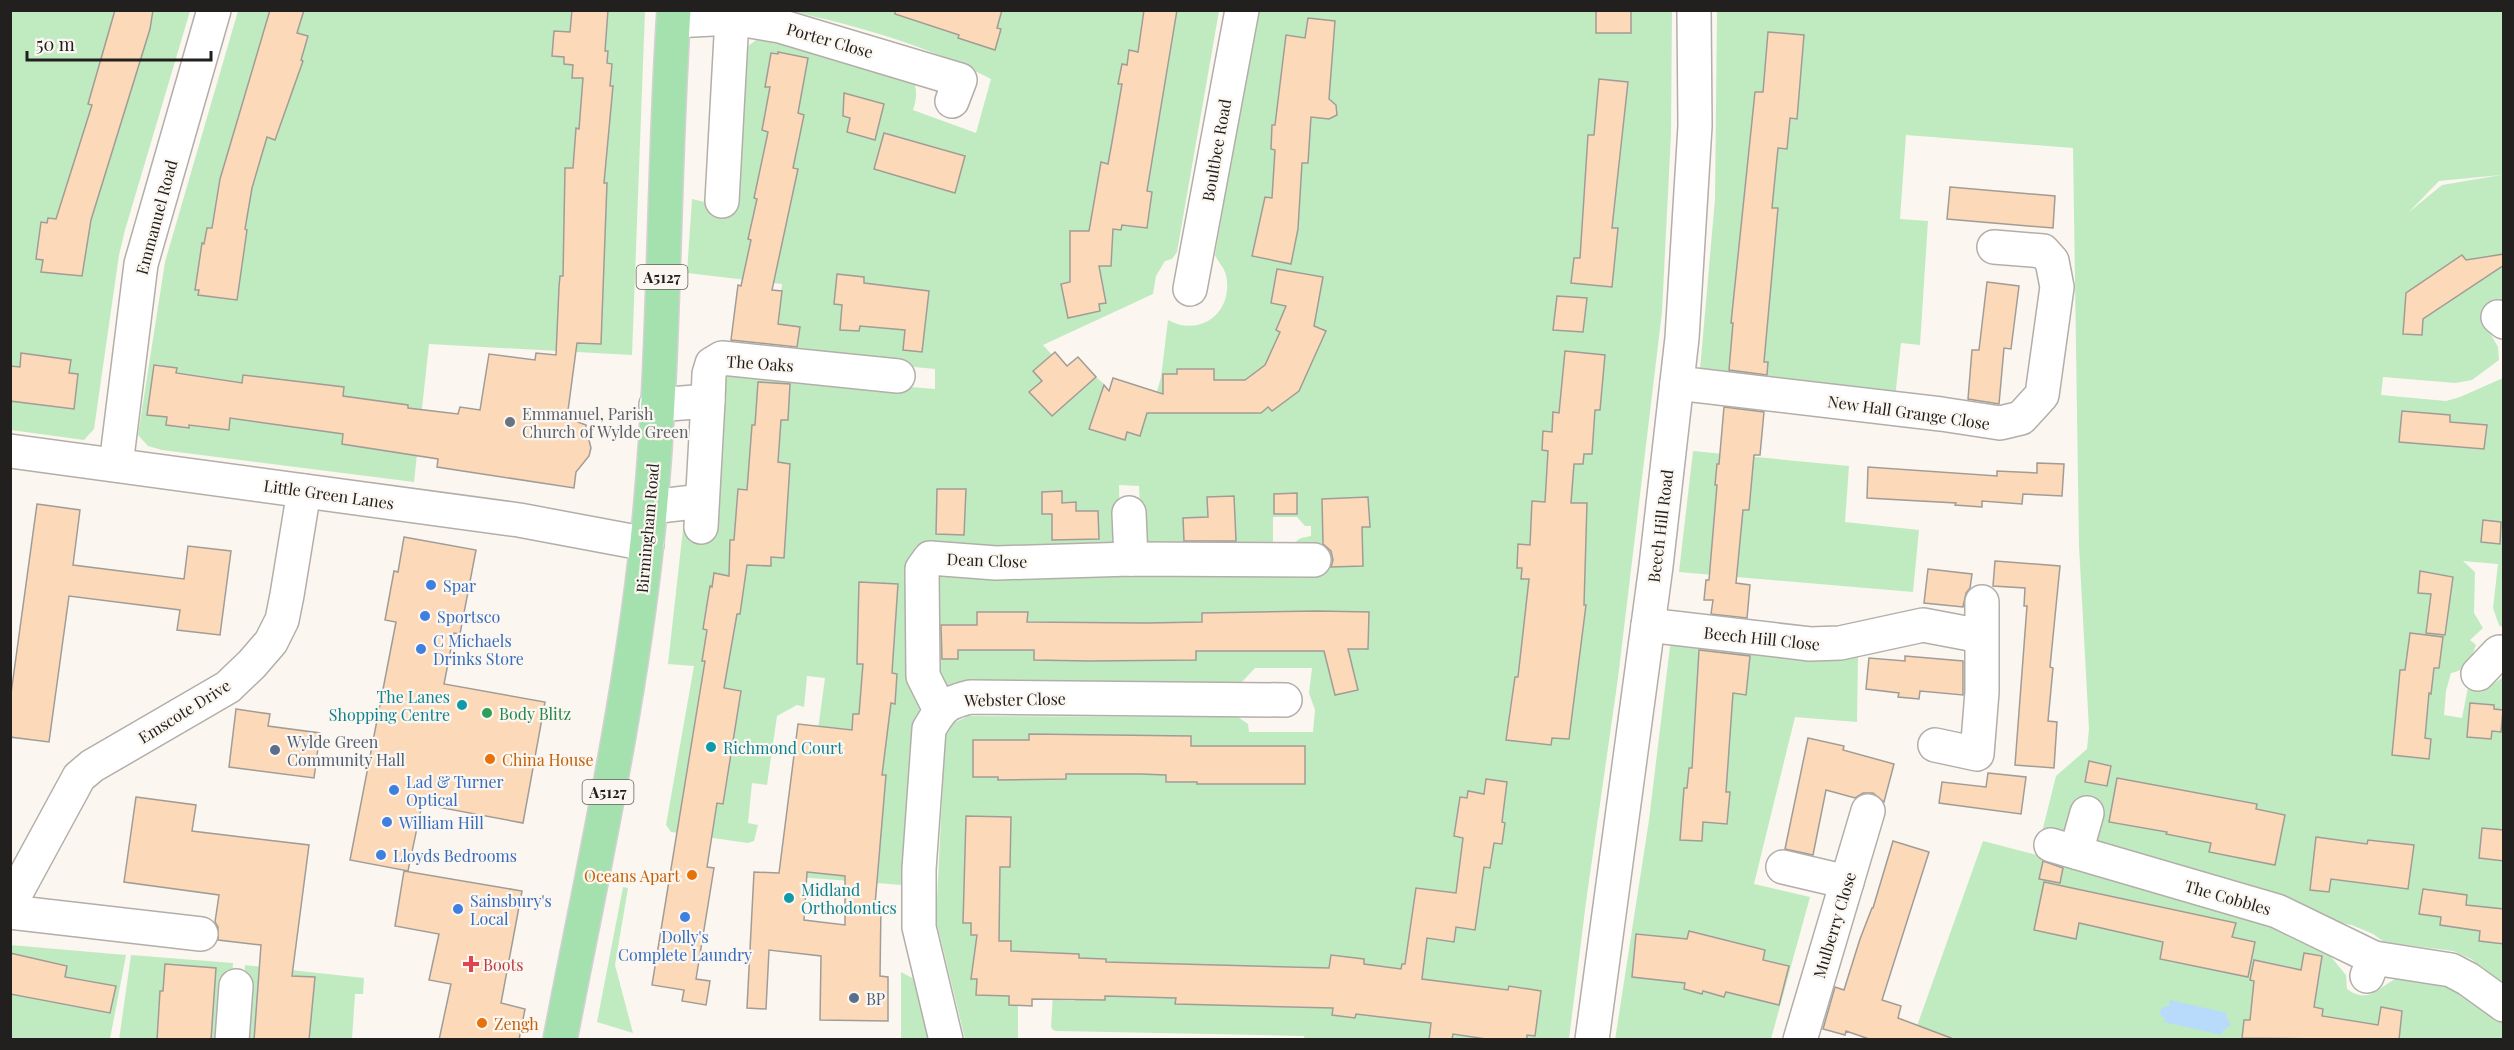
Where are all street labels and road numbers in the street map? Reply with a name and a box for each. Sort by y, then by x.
street label: Porter Close [784,18,876,62]
street label: Boultbee Road [1197,97,1235,203]
street label: Emmanuel Road [131,157,181,277]
road number: A5127 [636,265,688,289]
street label: The Oaks [726,350,794,376]
street label: New Hall Grange Close [1827,390,1991,434]
street label: Birmingham Road [631,462,663,594]
street label: Beech Hill Road [1643,468,1677,584]
street label: Little Green Lanes [263,474,395,514]
street label: Dean Close [946,548,1028,572]
street label: Beech Hill Close [1703,621,1821,655]
street label: Emscote Drive [134,674,234,748]
street label: Webster Close [963,688,1066,710]
road number: A5127 [582,780,634,804]
street label: Mulberry Close [1808,869,1860,981]
street label: The Cobbles [2183,875,2273,919]

